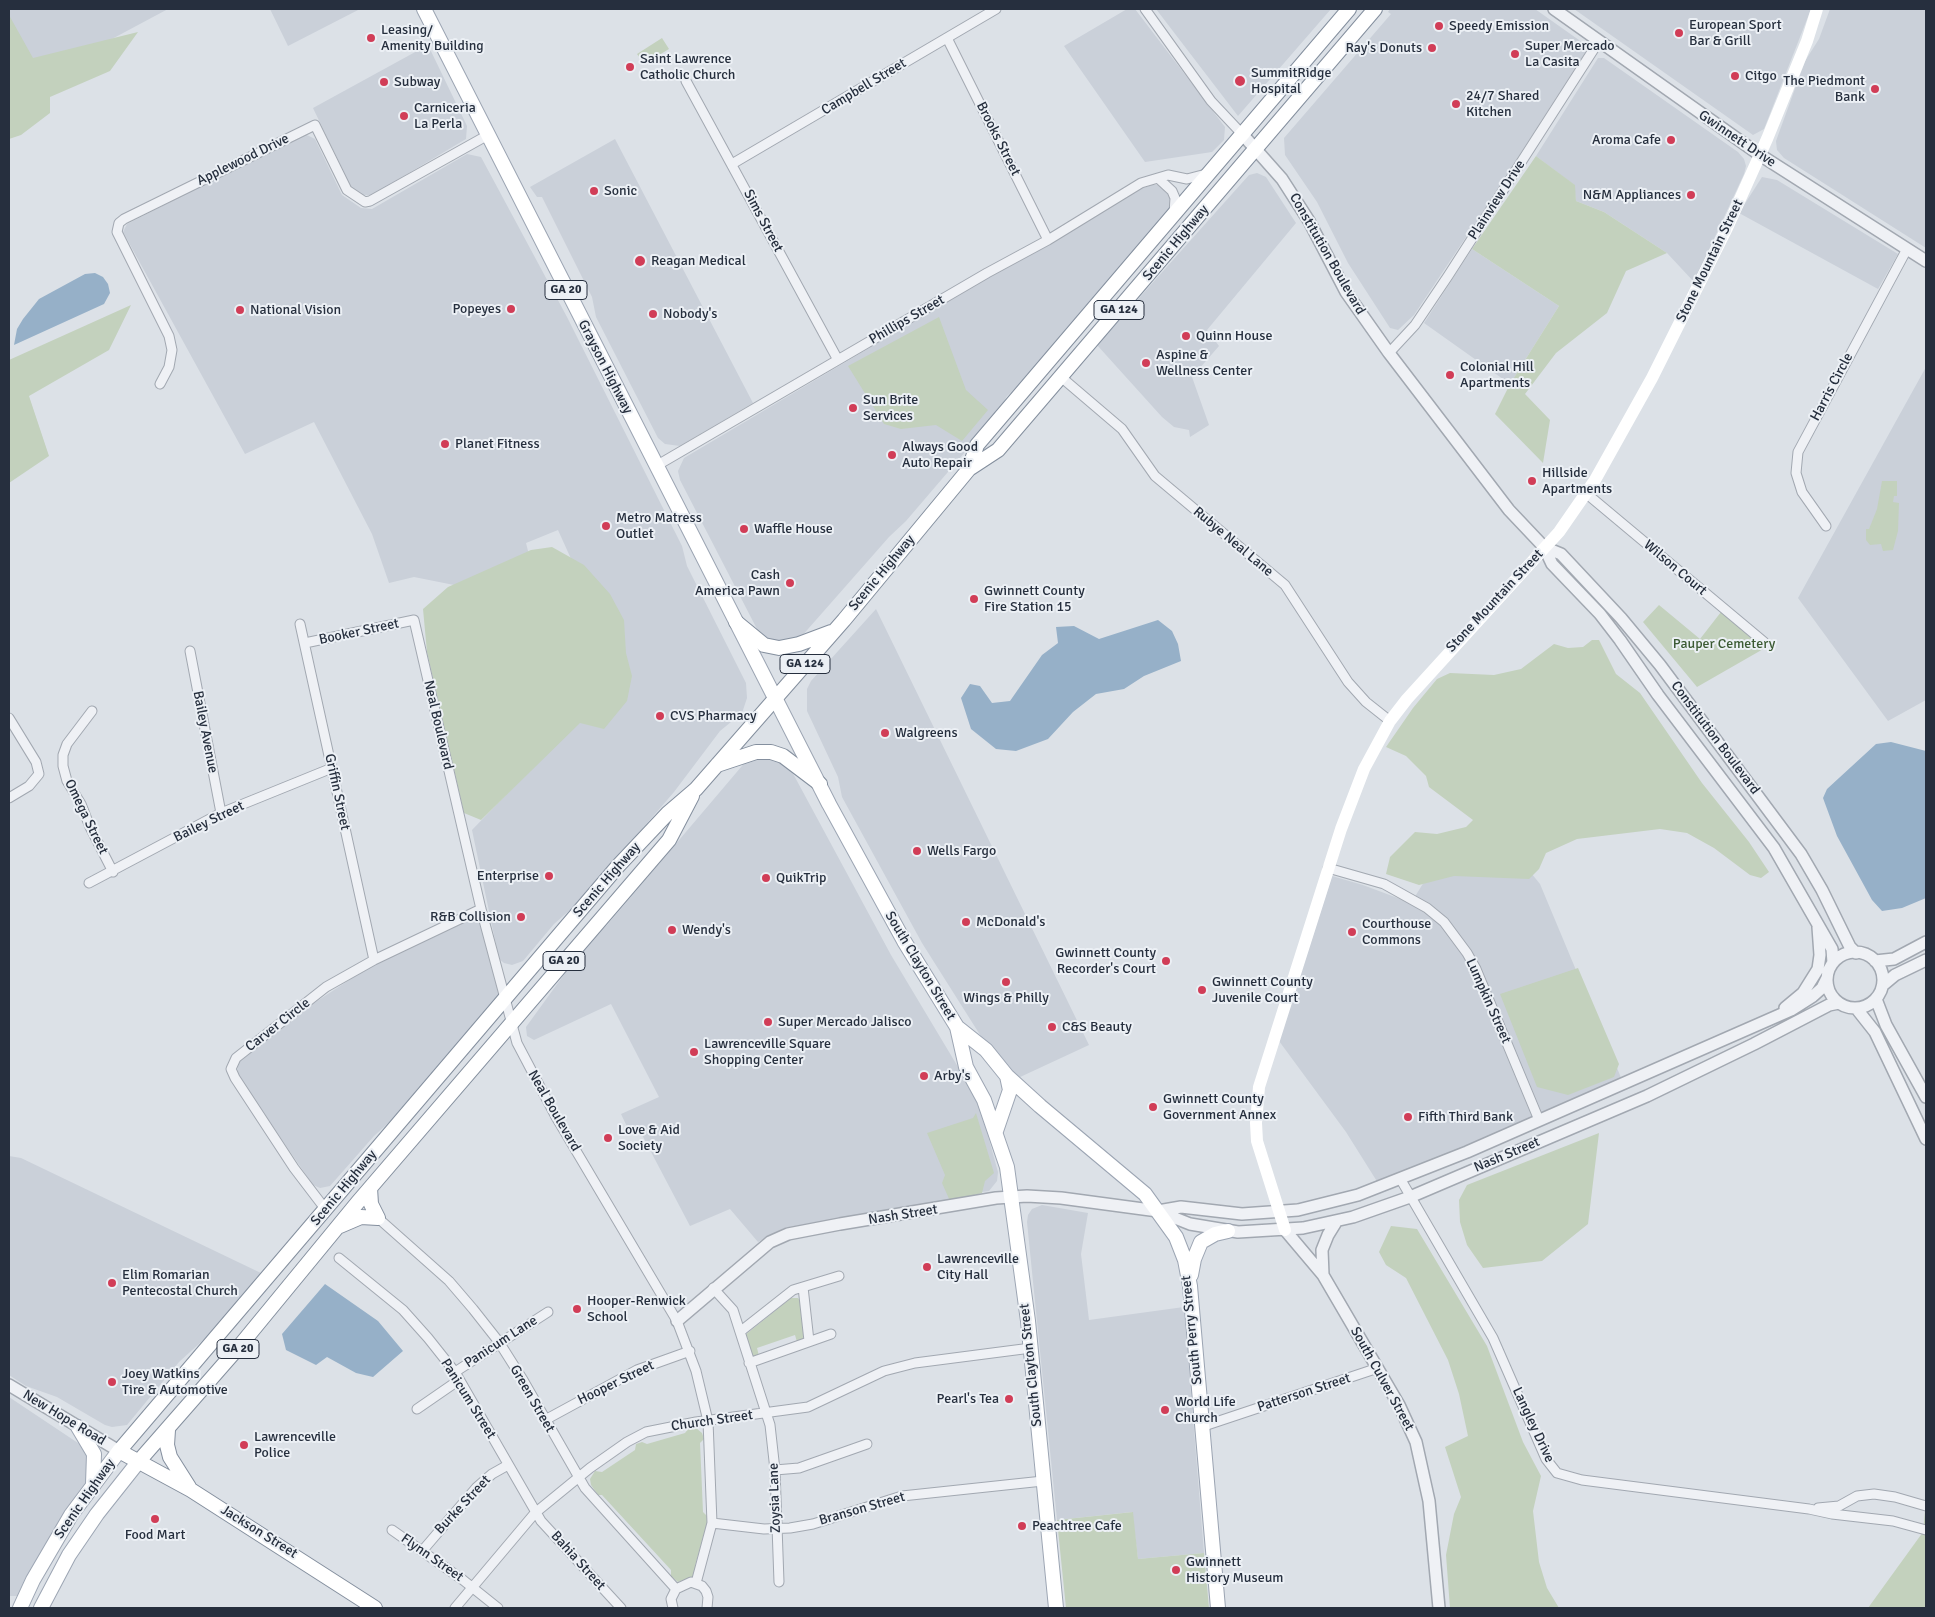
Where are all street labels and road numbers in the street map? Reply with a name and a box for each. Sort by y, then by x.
street label: Campbell Street [819,55,909,119]
street label: Brooks Street [972,99,1024,179]
street label: Gwinnett Drive [1695,107,1779,171]
street label: Applewood Drive [194,130,292,190]
street label: Plainview Drive [1465,157,1529,243]
street label: Sims Street [740,187,786,255]
street label: Constitution Boulevard [1285,190,1369,318]
street label: Stone Mountain Street [1673,197,1747,325]
street label: Scenic Highway [1139,202,1213,284]
road number: GA 20 [545,280,587,300]
street label: Phillips Street [866,292,948,348]
road number: GA 124 [1094,300,1144,320]
street label: Grayson Highway [574,317,636,417]
street label: Harris Circle [1807,350,1857,424]
street label: Rubye Neal Lane [1190,504,1276,580]
street label: Scenic Highway [845,532,919,614]
street label: Wilson Court [1640,537,1710,599]
street label: Stone Mountain Street [1443,546,1547,656]
street label: Booker Street [317,615,401,649]
road number: GA 124 [780,654,830,674]
street label: Constitution Boulevard [1667,678,1763,798]
street label: Neal Boulevard [420,679,456,771]
street label: Bailey Avenue [189,689,221,775]
street label: Griffin Street [321,752,353,832]
street label: Omega Street [61,777,111,857]
street label: Bailey Street [171,798,247,846]
street label: Scenic Highway [570,839,644,921]
street label: South Clayton Street [881,909,959,1023]
road number: GA 20 [543,951,585,970]
street label: Lumpkin Street [1462,956,1514,1046]
street label: Carver Circle [242,995,314,1055]
street label: Neal Boulevard [524,1067,584,1155]
street label: Nash Street [1472,1134,1542,1176]
street label: Scenic Highway [307,1147,381,1229]
street label: Nash Street [867,1201,939,1229]
street label: South Perry Street [1178,1275,1206,1385]
street label: South Clayton Street [1016,1303,1046,1427]
street label: Panicum Lane [461,1312,541,1372]
street label: South Culver Street [1346,1324,1418,1434]
road number: GA 20 [217,1340,259,1358]
street label: Panicum Street [437,1356,499,1442]
street label: Hooper Street [575,1357,657,1409]
street label: Green Street [506,1362,558,1436]
street label: Patterson Street [1255,1370,1353,1416]
street label: Langley Drive [1508,1385,1558,1465]
street label: New Hope Road [19,1387,109,1449]
street label: Church Street [670,1407,754,1435]
street label: Scenic Highway [51,1456,119,1542]
street label: Zoysia Lane [765,1463,785,1533]
street label: Burke Street [431,1472,495,1538]
street label: Branson Street [817,1489,907,1529]
street label: Jackson Street [218,1502,300,1562]
street label: Bahia Street [547,1528,609,1594]
street label: Flynn Street [397,1530,467,1586]

